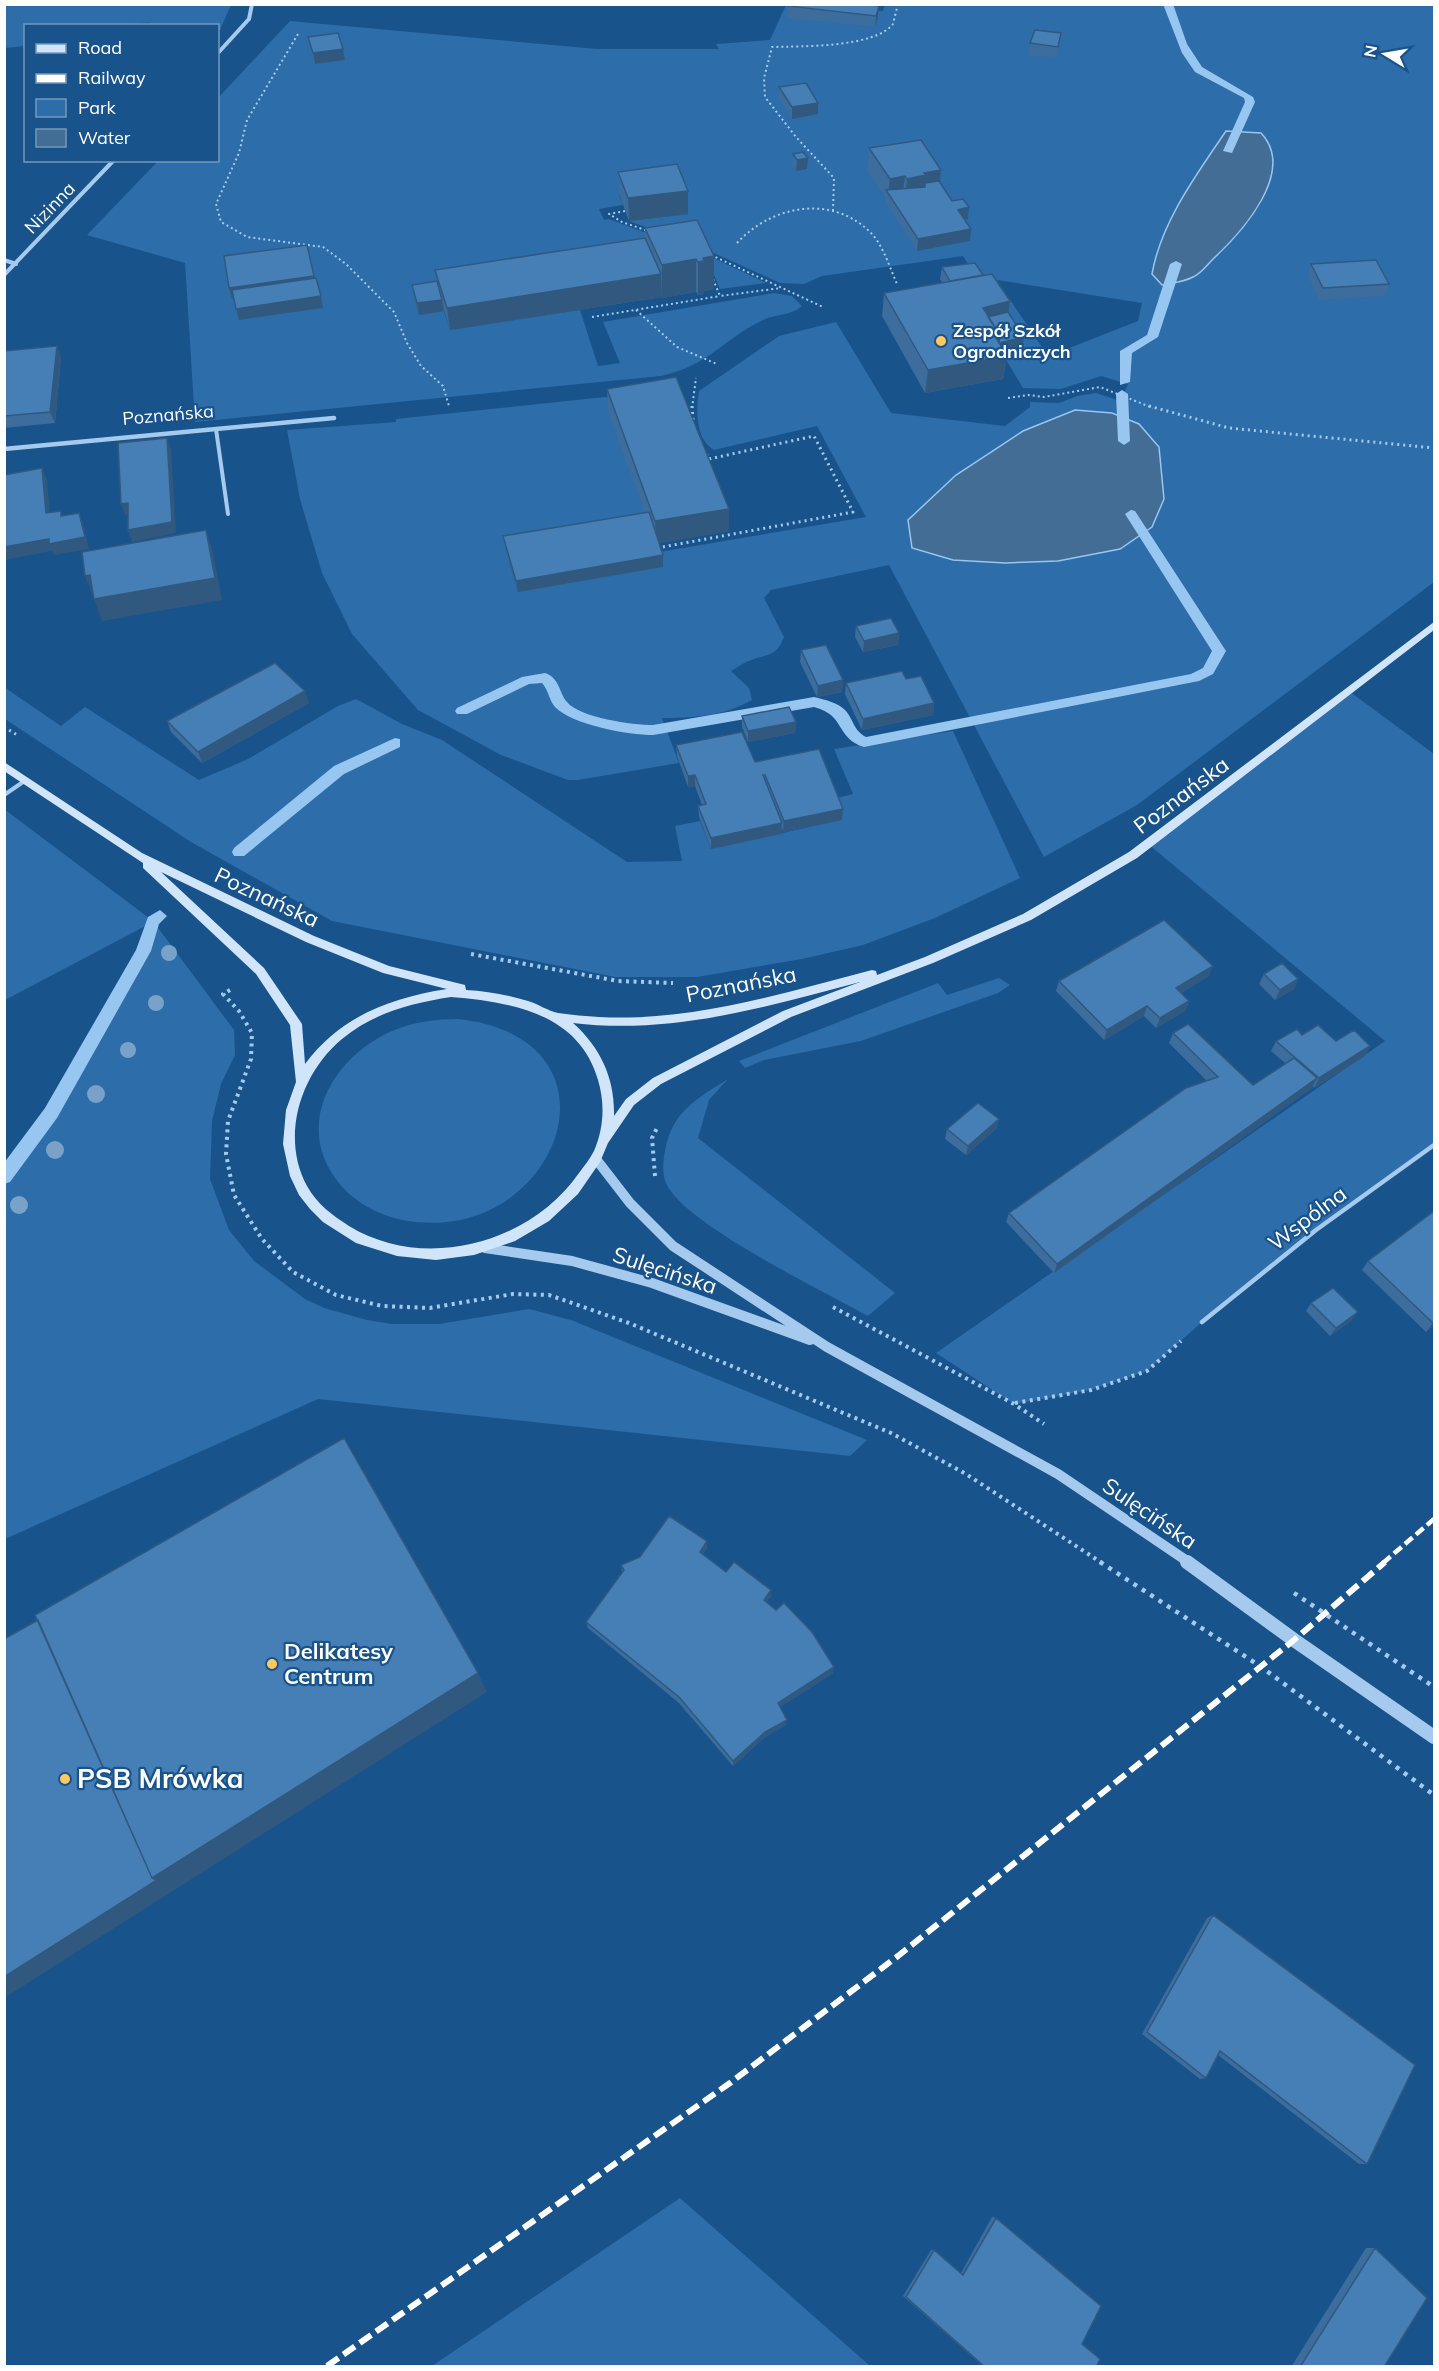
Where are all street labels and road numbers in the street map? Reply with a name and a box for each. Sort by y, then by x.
street label: Nizinna [19,177,80,238]
street label: Poznańska [121,399,215,430]
street label: Poznańska [1128,750,1234,840]
street label: Poznańska [210,861,324,933]
street label: Poznańska [683,960,799,1008]
street label: Wspólna [1262,1179,1352,1257]
street label: Sulęcińska [609,1240,721,1300]
street label: Sulęcińska [1097,1471,1203,1555]

